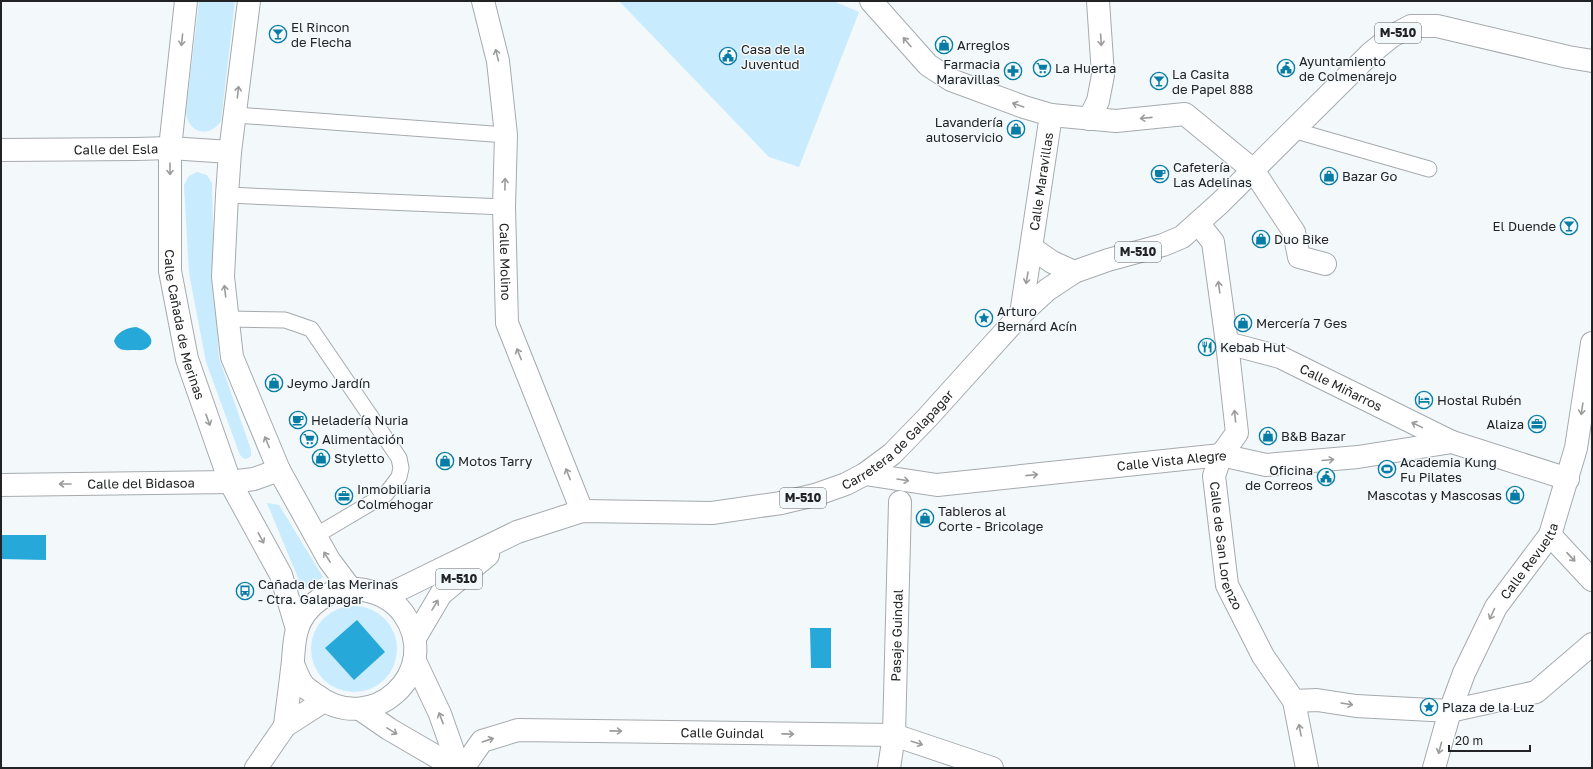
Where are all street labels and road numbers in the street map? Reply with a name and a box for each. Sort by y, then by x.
road number: M-510 [1375,23,1421,43]
street label: Calle Maravillas [1026,131,1056,232]
street label: Calle del Esla [74,140,158,157]
street label: Calle Molino [496,223,514,301]
road number: M-510 [1115,242,1161,262]
street label: Calle Cañada de Merinas [162,249,209,402]
street label: Calle Miñarros [1297,360,1385,414]
street label: Carretera de Galapagar [839,386,957,493]
street label: Calle Vista Alegre [1116,447,1228,474]
street label: Calle del Bidasoa [87,474,195,492]
street label: Calle de San Lorenzo [1207,480,1246,613]
road number: M-510 [780,488,826,508]
street label: Calle Revuelta [1497,521,1561,602]
road number: M-510 [436,569,482,589]
street label: Pasaje Guindal [887,589,906,682]
street label: Calle Guindal [681,724,764,741]

